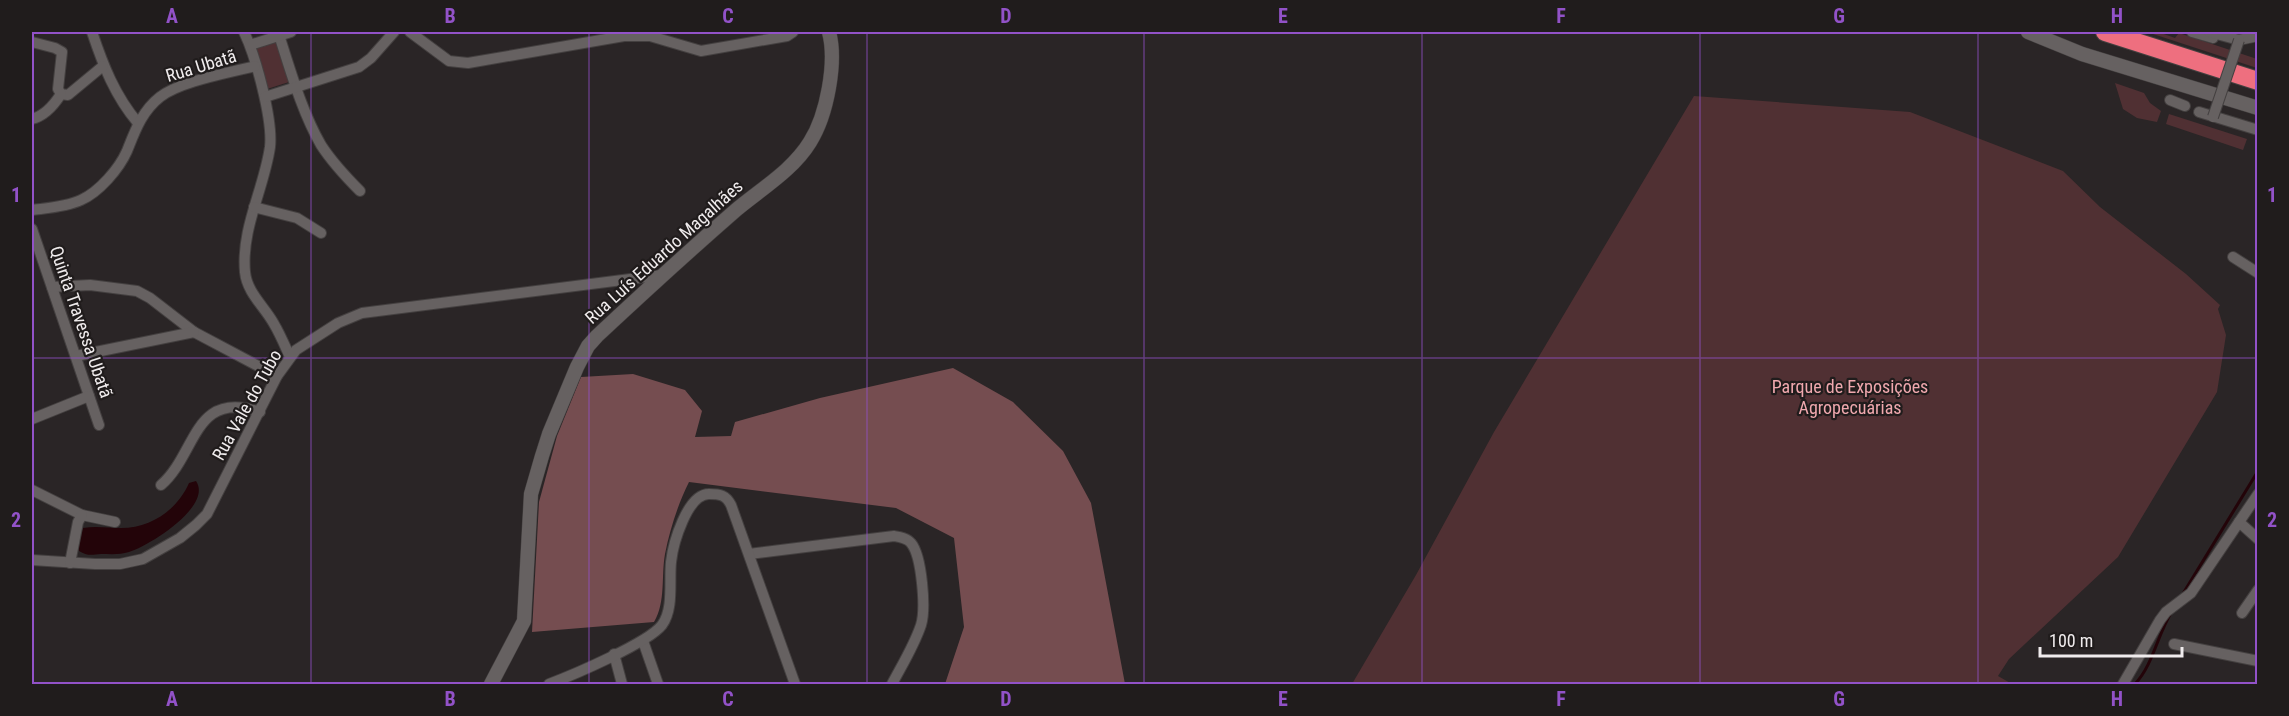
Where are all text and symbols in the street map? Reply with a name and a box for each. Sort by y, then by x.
text: A [166,4,178,28]
text: B [444,4,456,28]
text: C [722,4,734,28]
text: D [1000,4,1012,28]
text: E [1278,4,1288,28]
text: F [1556,4,1566,28]
text: G [1833,4,1845,28]
text: H [2111,4,2123,28]
street label: Rua Ubatã [163,45,239,86]
street label: Rua Luís Eduardo Magalhães [581,175,747,328]
text: 1 [11,183,21,207]
text: 1 [2267,183,2277,207]
street label: Quinta Travessa Ubatã [46,243,117,401]
street label: Rua Vale do Tubo [208,346,286,464]
park label: Parque de Exposições Agropecuárias [1772,376,1928,418]
text: 2 [11,508,21,532]
text: 2 [2267,508,2277,532]
scale bar [2040,620,2182,658]
text: 100 m [2049,630,2093,651]
text: A [166,687,178,711]
text: B [444,687,456,711]
text: C [722,687,734,711]
text: D [1000,687,1012,711]
text: E [1278,687,1288,711]
text: F [1556,687,1566,711]
text: G [1833,687,1845,711]
text: H [2111,687,2123,711]

